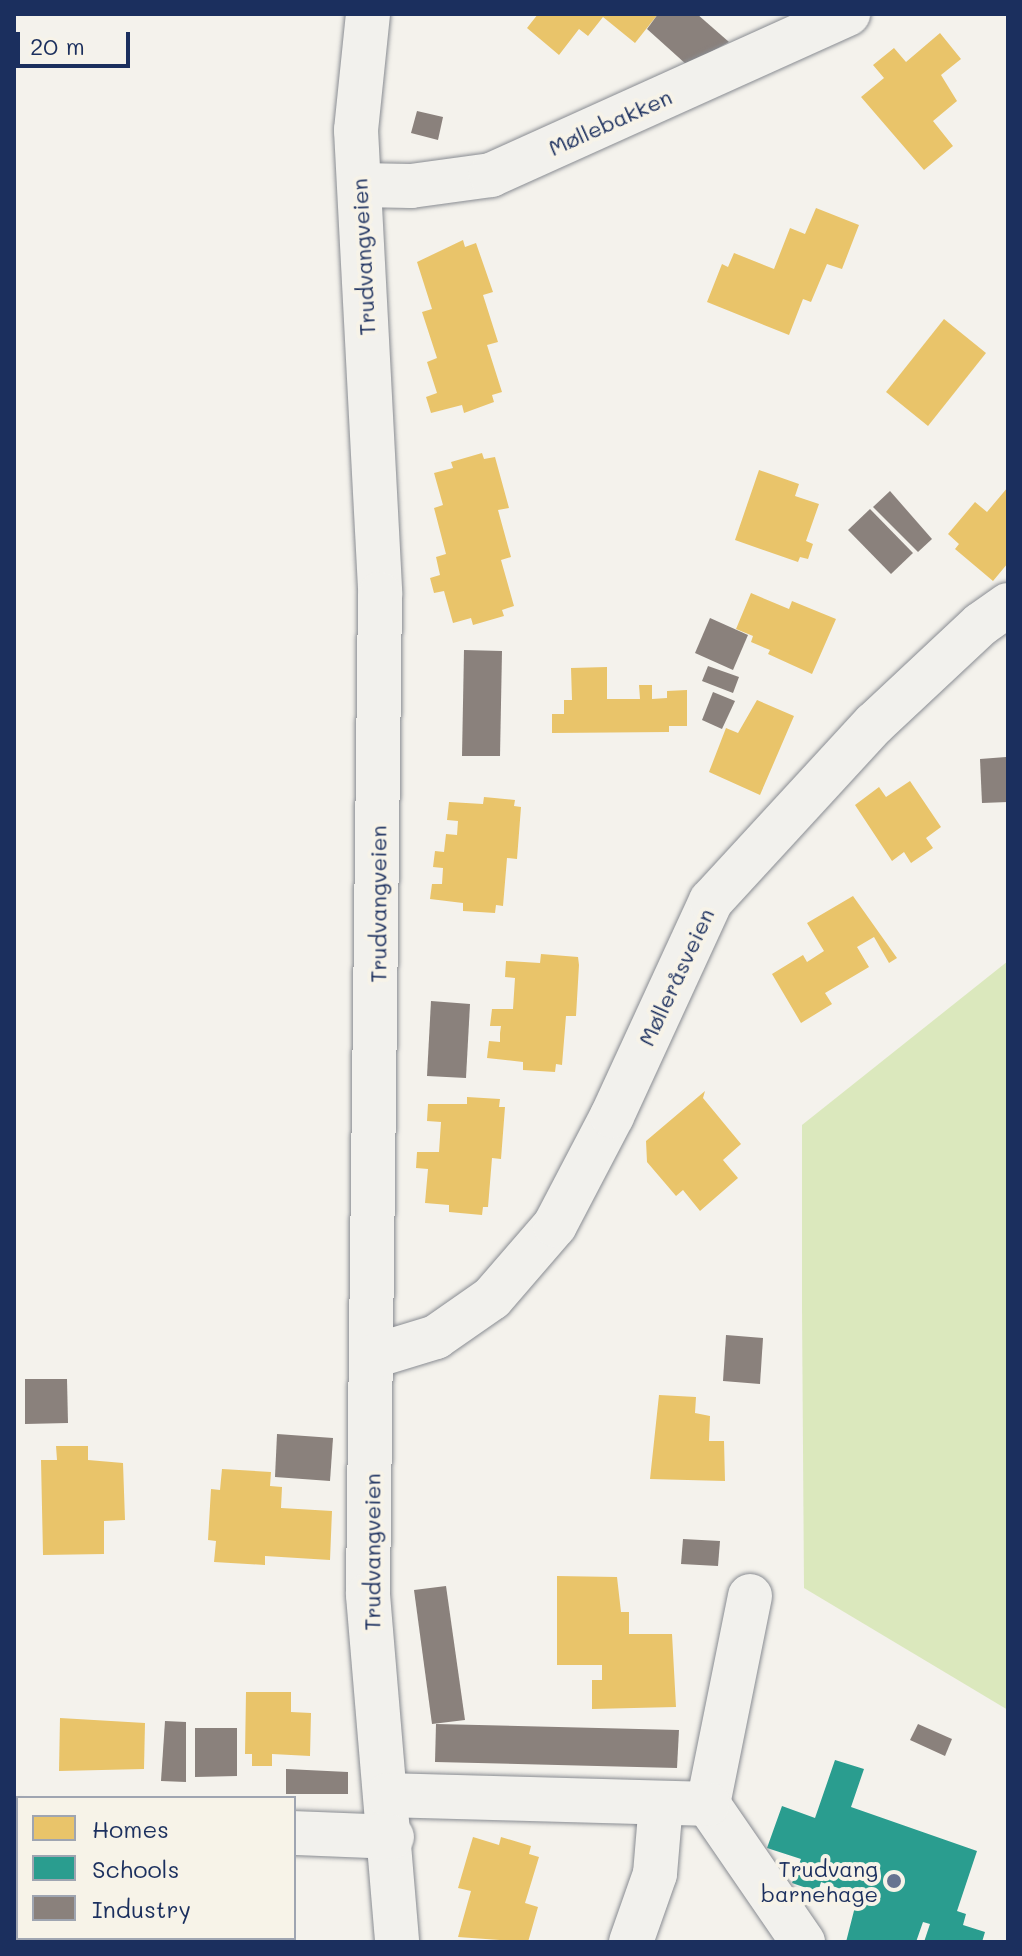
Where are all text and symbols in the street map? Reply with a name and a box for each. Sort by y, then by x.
scale bar [20,16,134,66]
text: 20 m [30,30,85,61]
street label: Møllebakken [544,83,676,161]
street label: Trudvangveien [346,178,380,336]
street label: Trudvangveien [365,825,391,983]
street label: Mølleråsveien [633,904,719,1050]
street label: Trudvangveien [359,1473,385,1631]
legend [16,1796,296,1940]
text: Homes [92,1813,169,1844]
text: Schools [92,1853,179,1884]
place label: Trudvang barnehage [761,1855,878,1906]
marker: Trudvang barnehage [885,1872,903,1890]
text: Industry [92,1893,191,1924]

